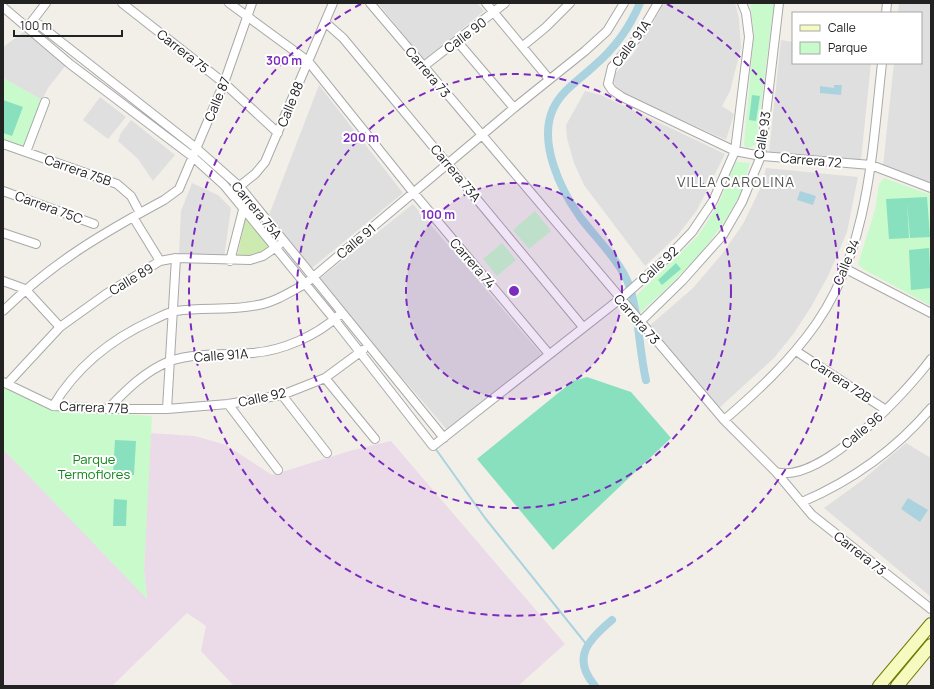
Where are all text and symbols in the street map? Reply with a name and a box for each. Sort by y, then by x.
scale bar [14,12,122,38]
legend [792,12,922,64]
street label: Calle 90 [440,13,490,57]
street label: Calle 91A [608,16,654,70]
text: 100 m [20,17,52,34]
text: Calle [828,19,856,36]
street label: Carrera 75 [153,25,213,77]
text: Parque [828,39,867,56]
street label: Carrera 73 [401,43,455,101]
text: 300 m [266,52,302,69]
street label: Calle 87 [200,74,234,124]
street label: Calle 88 [273,78,307,130]
street label: Calle 93 [749,110,775,160]
text: 200 m [343,129,379,146]
street label: Carrera 73A [427,141,485,205]
street label: Carrera 72 [780,148,842,172]
street label: Carrera 75B [42,150,114,190]
district label: VILLA CAROLINA [677,172,795,191]
street label: Carrera 75A [228,177,286,243]
street label: Carrera 75C [13,186,85,228]
text: 100 m [421,206,455,223]
street label: Calle 91 [333,219,379,263]
street label: Carrera 74 [446,234,500,292]
street label: Calle 94 [829,236,864,288]
street label: Calle 92 [634,242,682,288]
street label: Calle 89 [106,259,156,299]
centre of rings [507,284,521,298]
street label: Carrera 73 [610,290,664,348]
street label: Calle 91A [193,344,249,366]
street label: Carrera 72B [807,354,875,406]
street label: Calle 92 [237,383,287,411]
street label: Carrera 77B [59,397,129,417]
street label: Calle 96 [837,407,887,453]
park label: Parque Termoflores [58,450,130,483]
street label: Carrera 73 [830,527,890,579]

